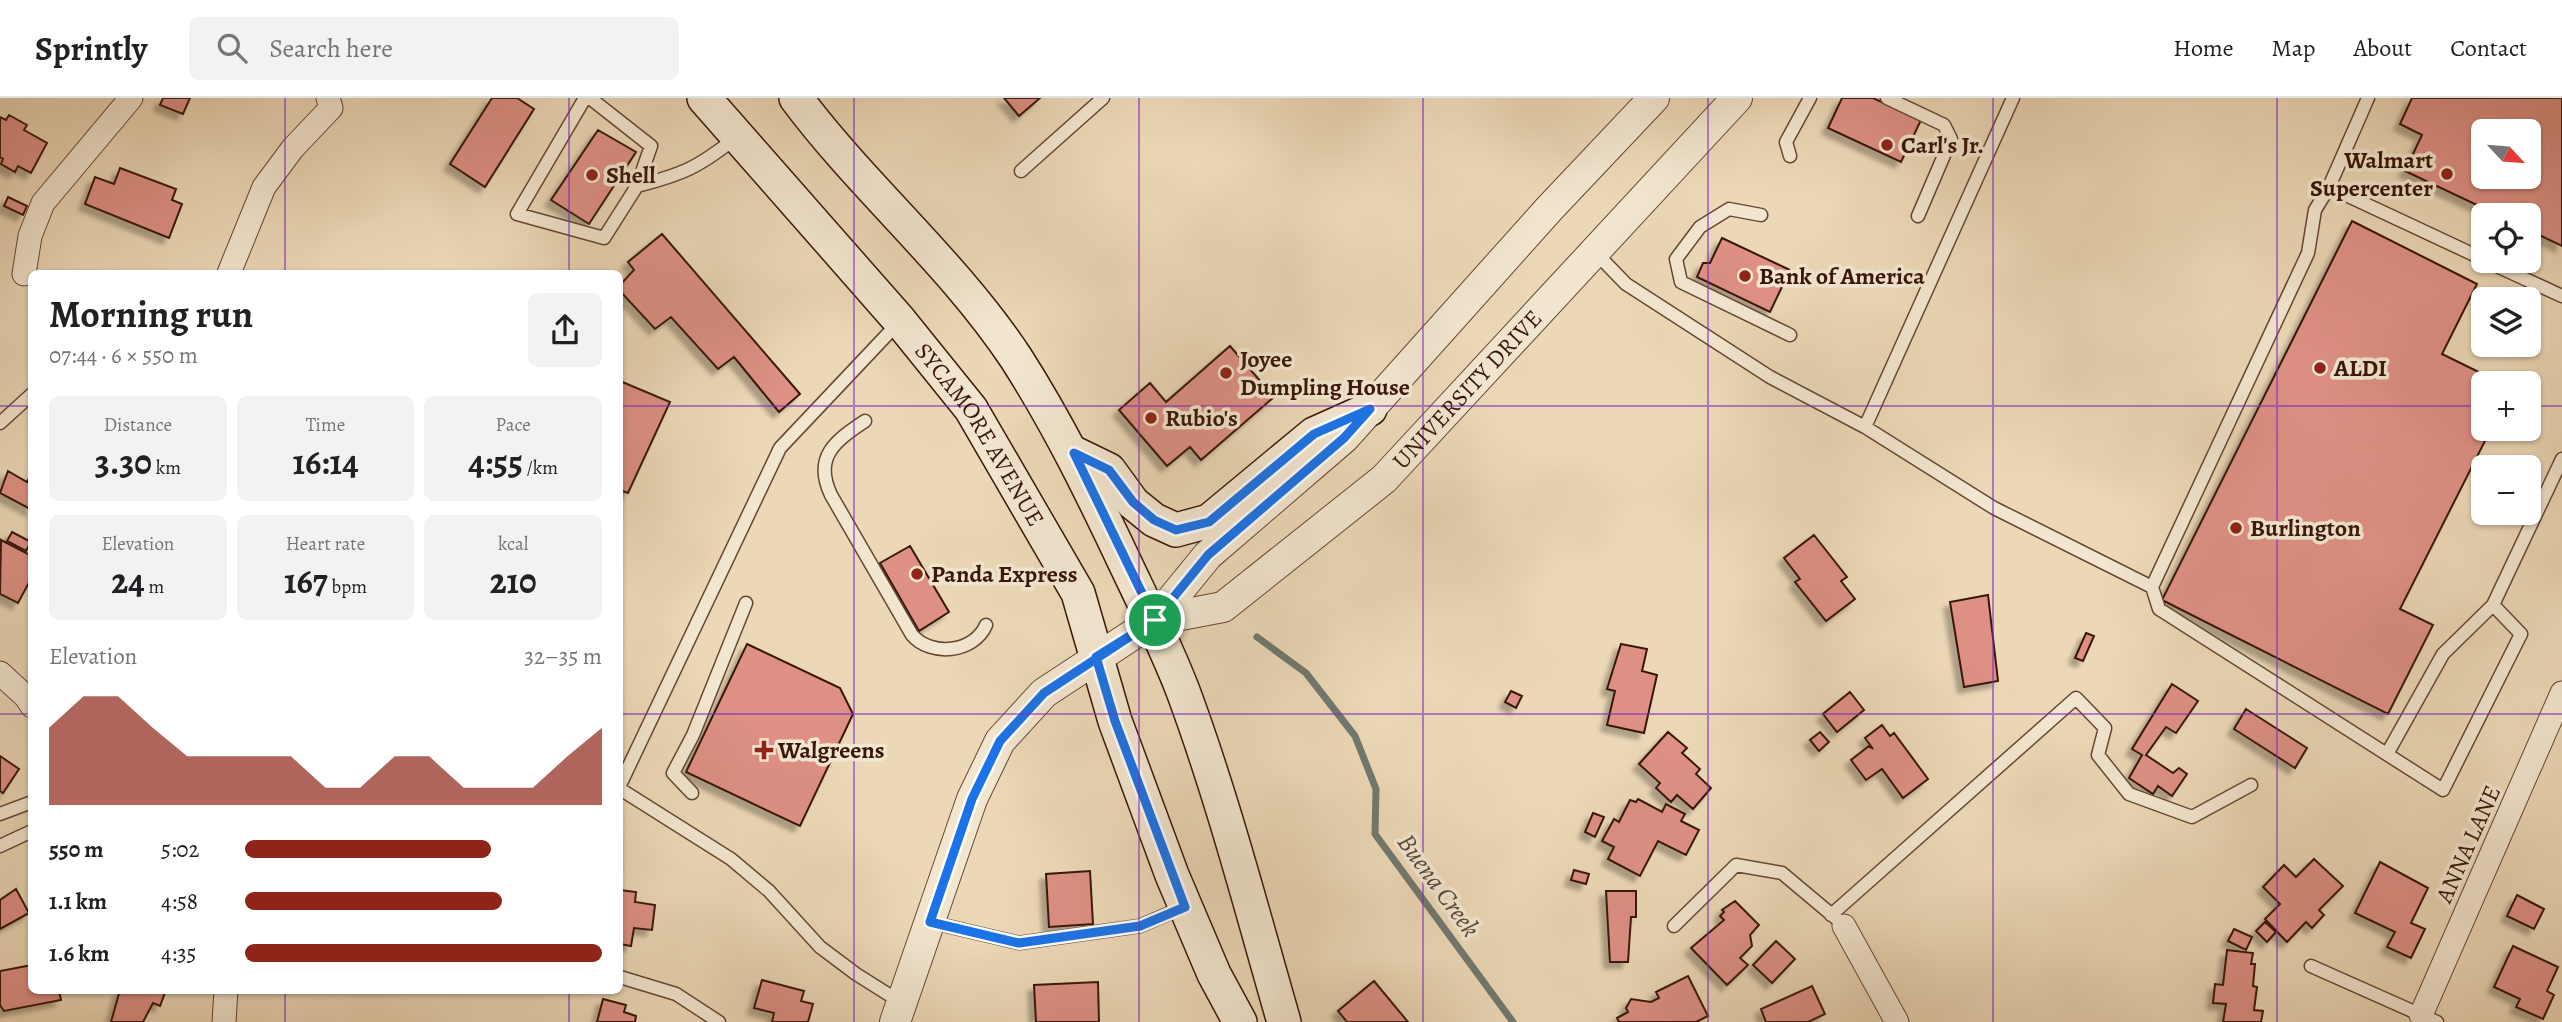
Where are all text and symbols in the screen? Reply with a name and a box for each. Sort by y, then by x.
search box [189,17,679,80]
text: Sprintly [35,26,147,71]
icon: search [213,29,251,67]
text: Search here [269,31,393,66]
text: Home [2173,32,2234,64]
text: Map [2272,32,2316,64]
text: About [2354,32,2412,64]
text: Contact [2450,32,2527,64]
north arrow [2471,119,2541,189]
map controls [2471,119,2541,525]
place label: Carl's Jr. [1901,129,1984,161]
marker: Carl's Jr. [1879,137,1895,153]
place label: Walmart Supercenter [2310,144,2433,204]
place label: Shell [606,159,656,191]
marker: Walmart Supercenter [2439,166,2455,182]
marker: Shell [584,167,600,183]
button: locate [2471,203,2541,273]
place label: Bank of America [1759,260,1925,292]
marker: Bank of America [1737,268,1753,284]
button: layers [2471,287,2541,357]
text: Morning run [49,288,253,340]
button: share [528,293,602,367]
street label: UNIVERSITY DRIVE [1385,303,1549,476]
street label: SYCAMORE AVENUE [908,336,1052,532]
text: 07:44 · 6 × 550 m [49,340,198,371]
place label: Joyee Dumpling House [1240,343,1410,403]
place label: ALDI [2333,352,2387,384]
marker: ALDI [2312,360,2328,376]
marker: Joyee Dumpling House [1218,365,1234,381]
button: + [2471,371,2541,441]
place label: Rubio's [1165,402,1238,434]
marker: Rubio's [1143,410,1159,426]
text: Distance [104,412,172,438]
text: Time [306,412,345,438]
text: Pace [496,412,531,438]
text: 3.30 [95,438,152,486]
text: 16:14 [292,438,359,486]
text: 4:55 [468,438,523,486]
text: km [152,455,181,481]
text: /km [523,455,558,481]
button: − [2471,455,2541,525]
place label: Burlington [2250,512,2361,544]
marker: Burlington [2228,520,2244,536]
text: Elevation [101,531,174,557]
text: Heart rate [286,531,365,557]
text: kcal [498,531,528,557]
text: 24 [111,557,145,605]
text: 167 [284,557,328,605]
text: 210 [490,557,537,605]
place label: Panda Express [931,558,1077,590]
marker: Panda Express [909,566,925,582]
text: m [145,574,164,600]
text: bpm [328,574,367,600]
pin [1125,590,1185,650]
icon: arrive [1136,601,1174,639]
text: Elevation [49,641,137,672]
text: 32–35 m [524,641,602,672]
place label: Walgreens [777,734,885,766]
marker: Walgreens [756,742,772,758]
street label: ANNA LANE [2427,780,2508,909]
water label: Buena Creek [1389,826,1488,944]
text: 550 m [49,834,104,865]
text: 5:02 [161,834,200,865]
text: 1.1 km [49,886,107,917]
text: 4:58 [161,886,198,917]
text: 1.6 km [49,938,109,969]
text: 4:35 [161,938,196,969]

